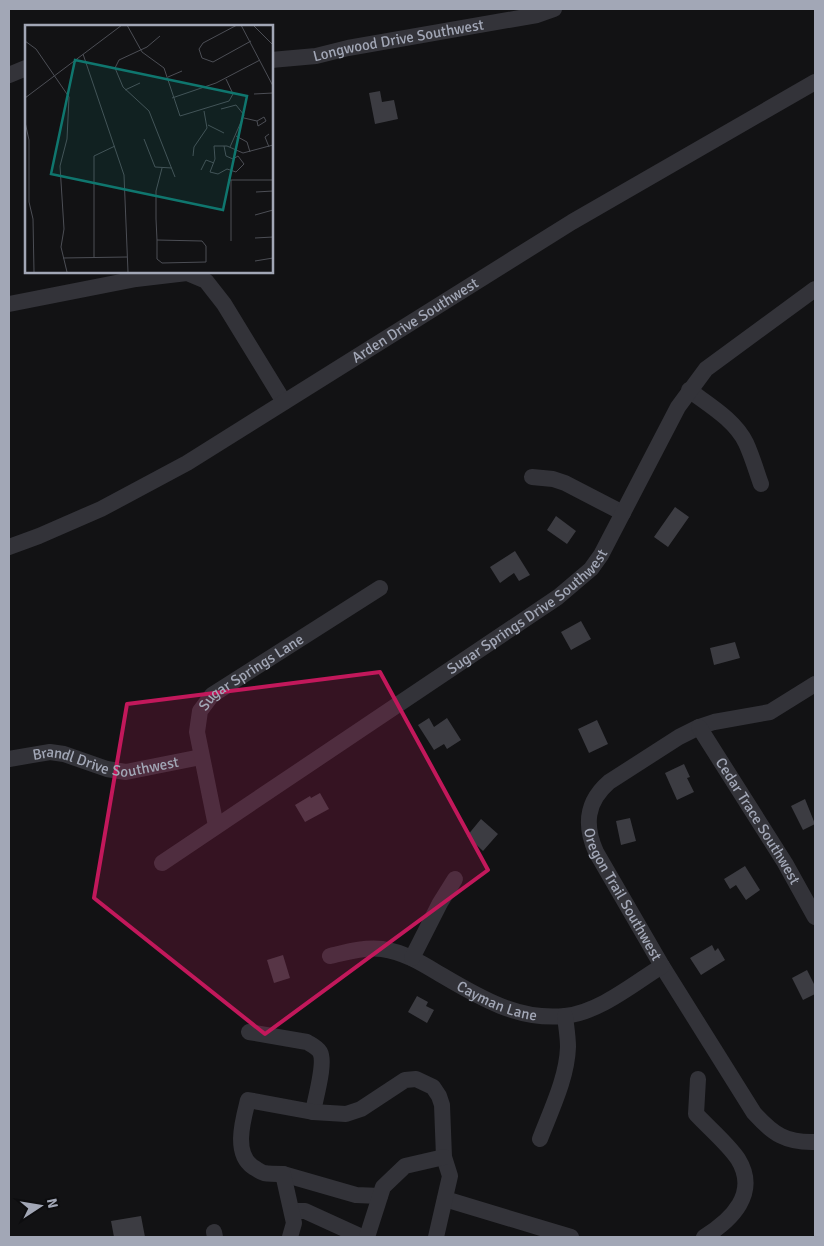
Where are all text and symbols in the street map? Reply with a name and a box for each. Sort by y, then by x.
street label: Longwood Drive Southwest [311,15,485,65]
inset map [25,25,272,272]
street label: Arden Drive Southwest [348,274,482,367]
street label: Sugar Springs Drive Southwest [444,546,611,678]
street label: Sugar Springs Lane [195,630,307,714]
street label: Brandl Drive Southwest [31,743,180,781]
street label: Cedar Trace Southwest [712,754,804,887]
street label: Oregon Trail Southwest [580,826,666,964]
street label: Cayman Lane [454,977,538,1025]
north arrow [15,1181,65,1231]
text: N [43,1197,62,1210]

